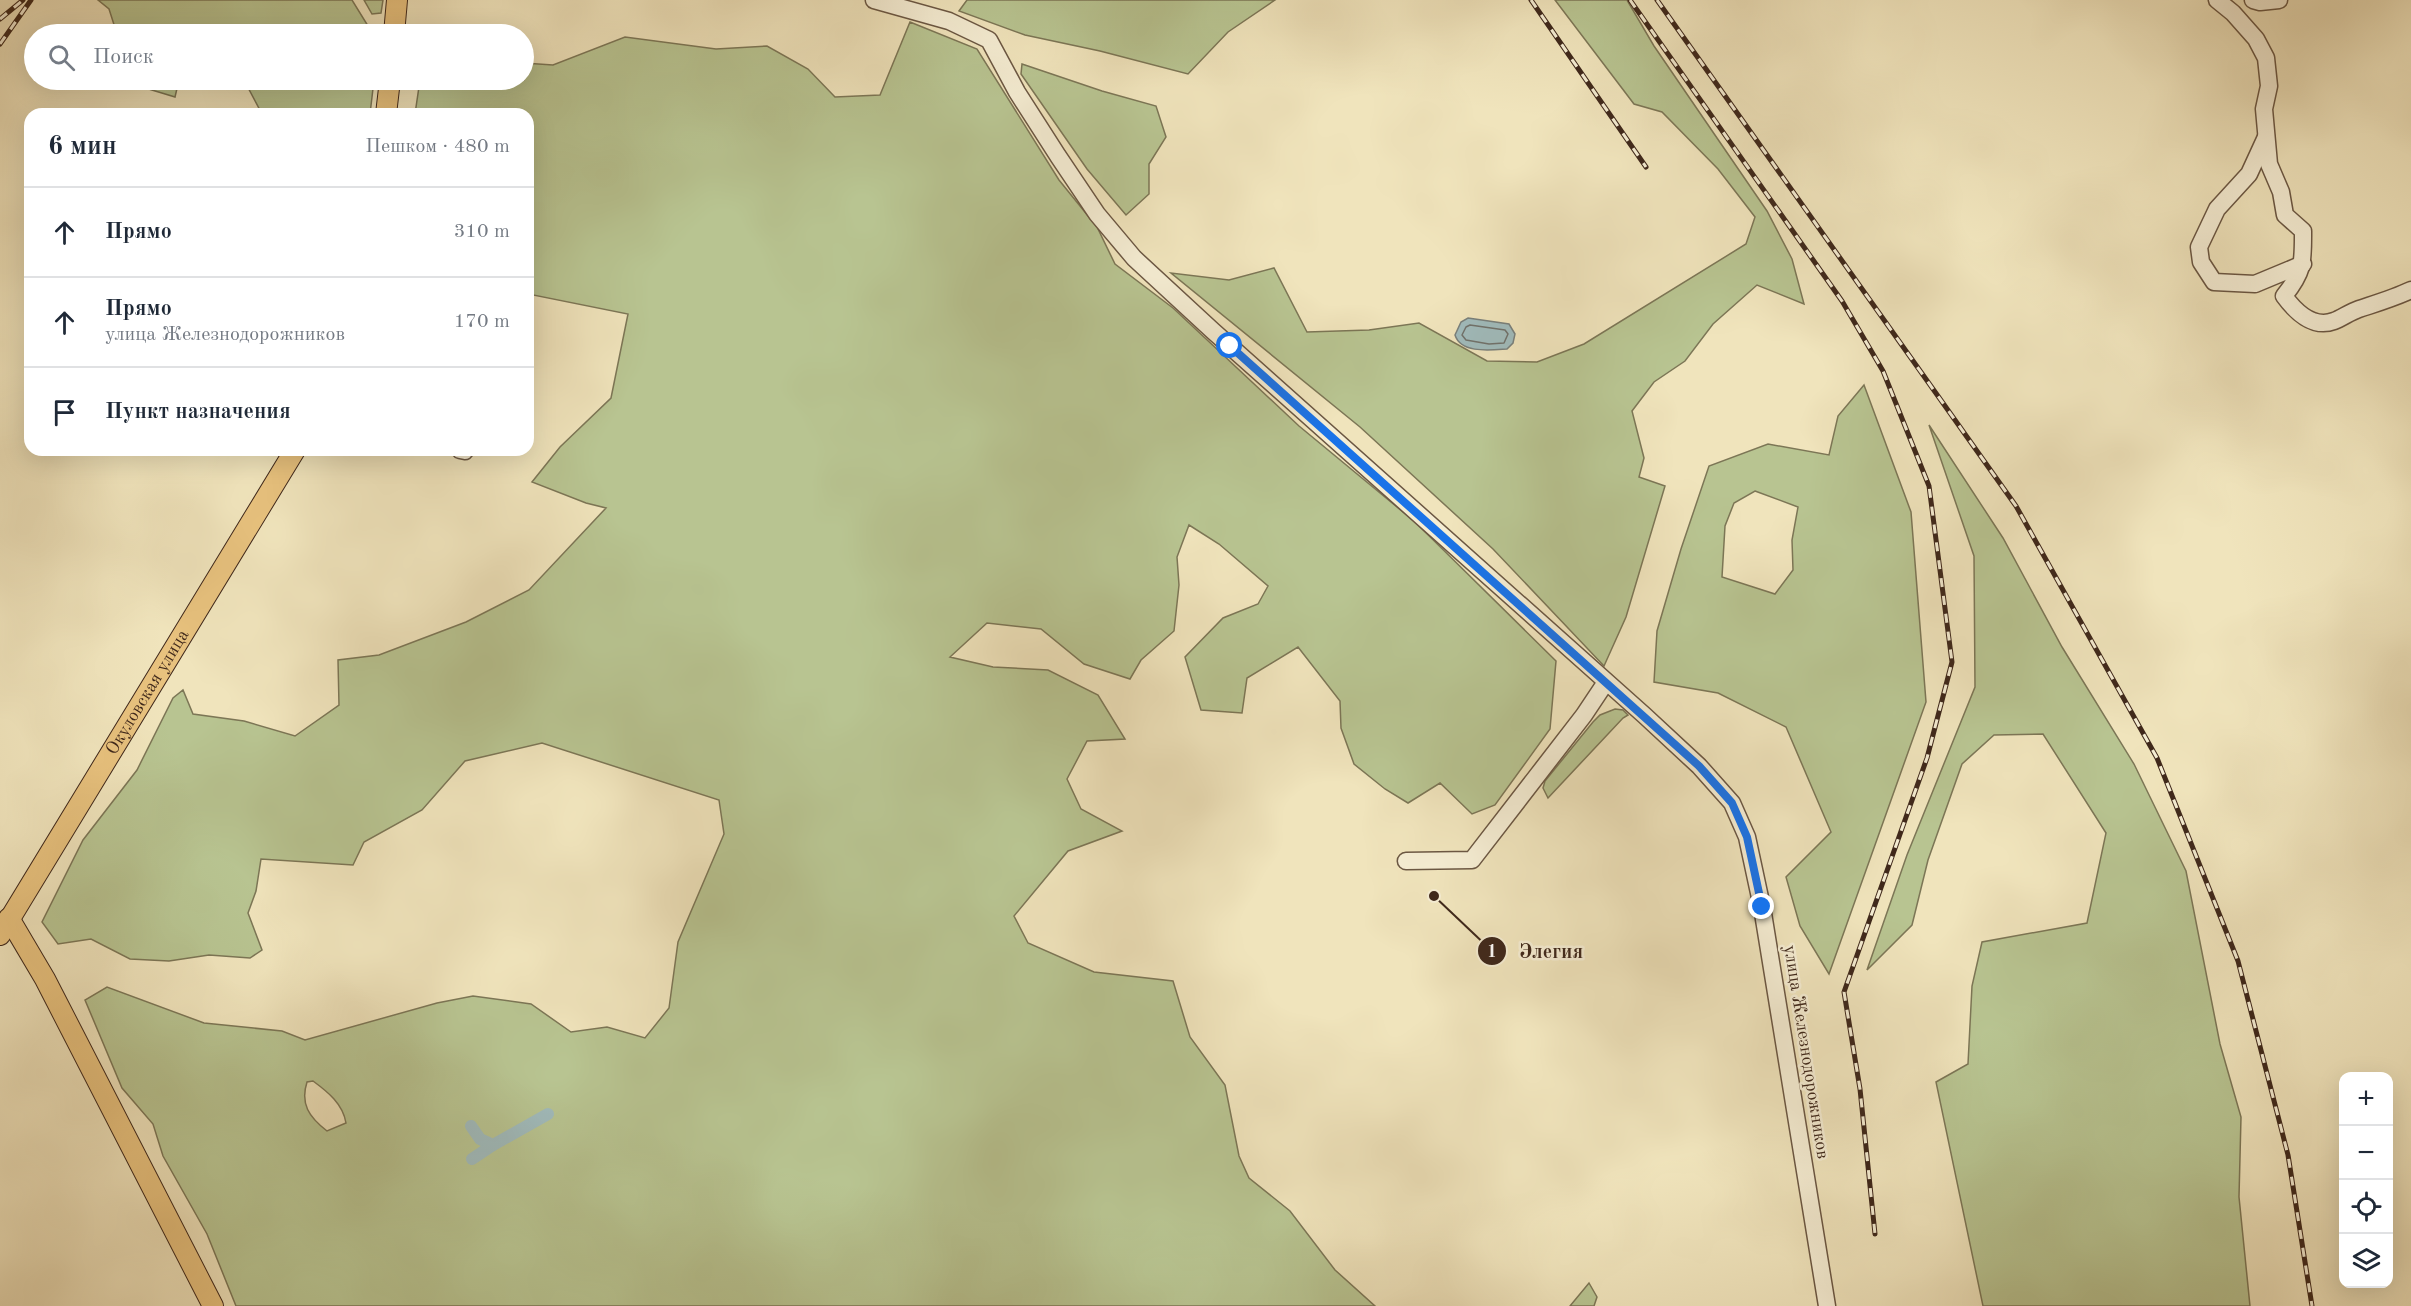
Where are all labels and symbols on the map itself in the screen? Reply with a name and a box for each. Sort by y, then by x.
route start [1216,332,1242,358]
street label: Окуловская улица [103,626,193,758]
route end [1748,893,1774,919]
callout: Элегия [1477,932,1596,970]
text: 1 [1487,943,1497,961]
text: Элегия [1519,943,1583,963]
street label: улица Железнодорожников [1780,944,1832,1160]

